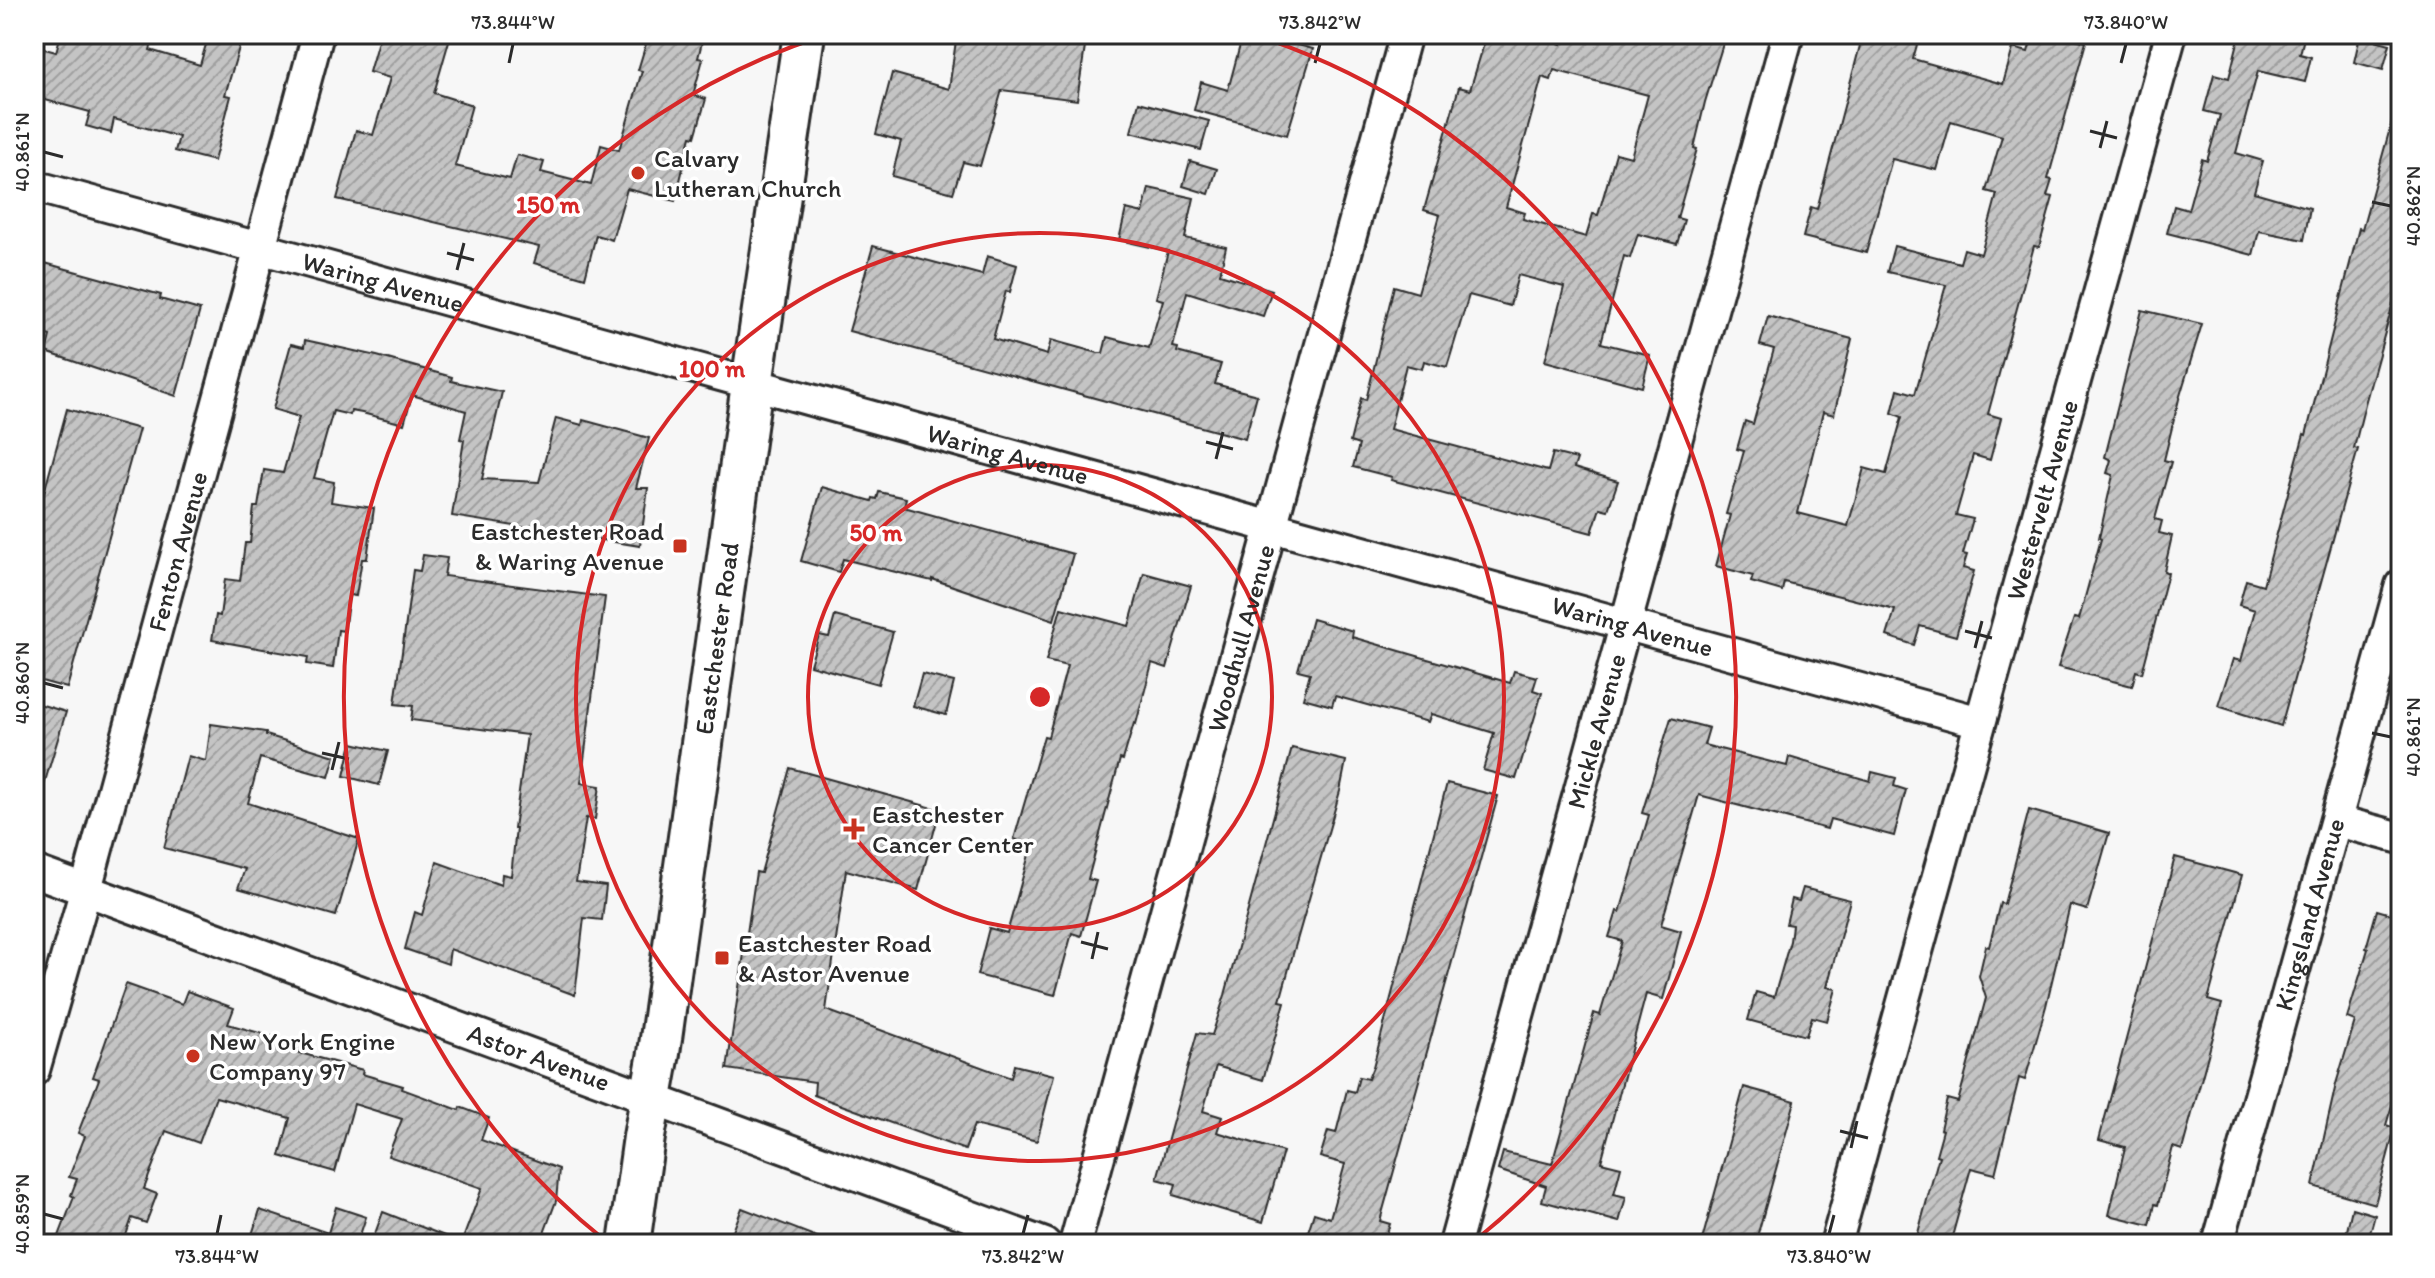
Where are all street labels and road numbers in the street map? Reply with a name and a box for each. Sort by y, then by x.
street label: Waring Avenue [299,245,467,320]
street label: Westervelt Avenue [1999,396,2085,604]
street label: Waring Avenue [923,417,1092,492]
street label: Fenton Avenue [141,468,215,635]
street label: Eastchester Road [687,540,746,736]
street label: Woodhull Avenue [1200,541,1282,736]
street label: Waring Avenue [1548,589,1717,664]
street label: Mickle Avenue [1560,650,1633,812]
street label: Kingsland Avenue [2268,815,2351,1014]
street label: Astor Avenue [463,1016,614,1098]

